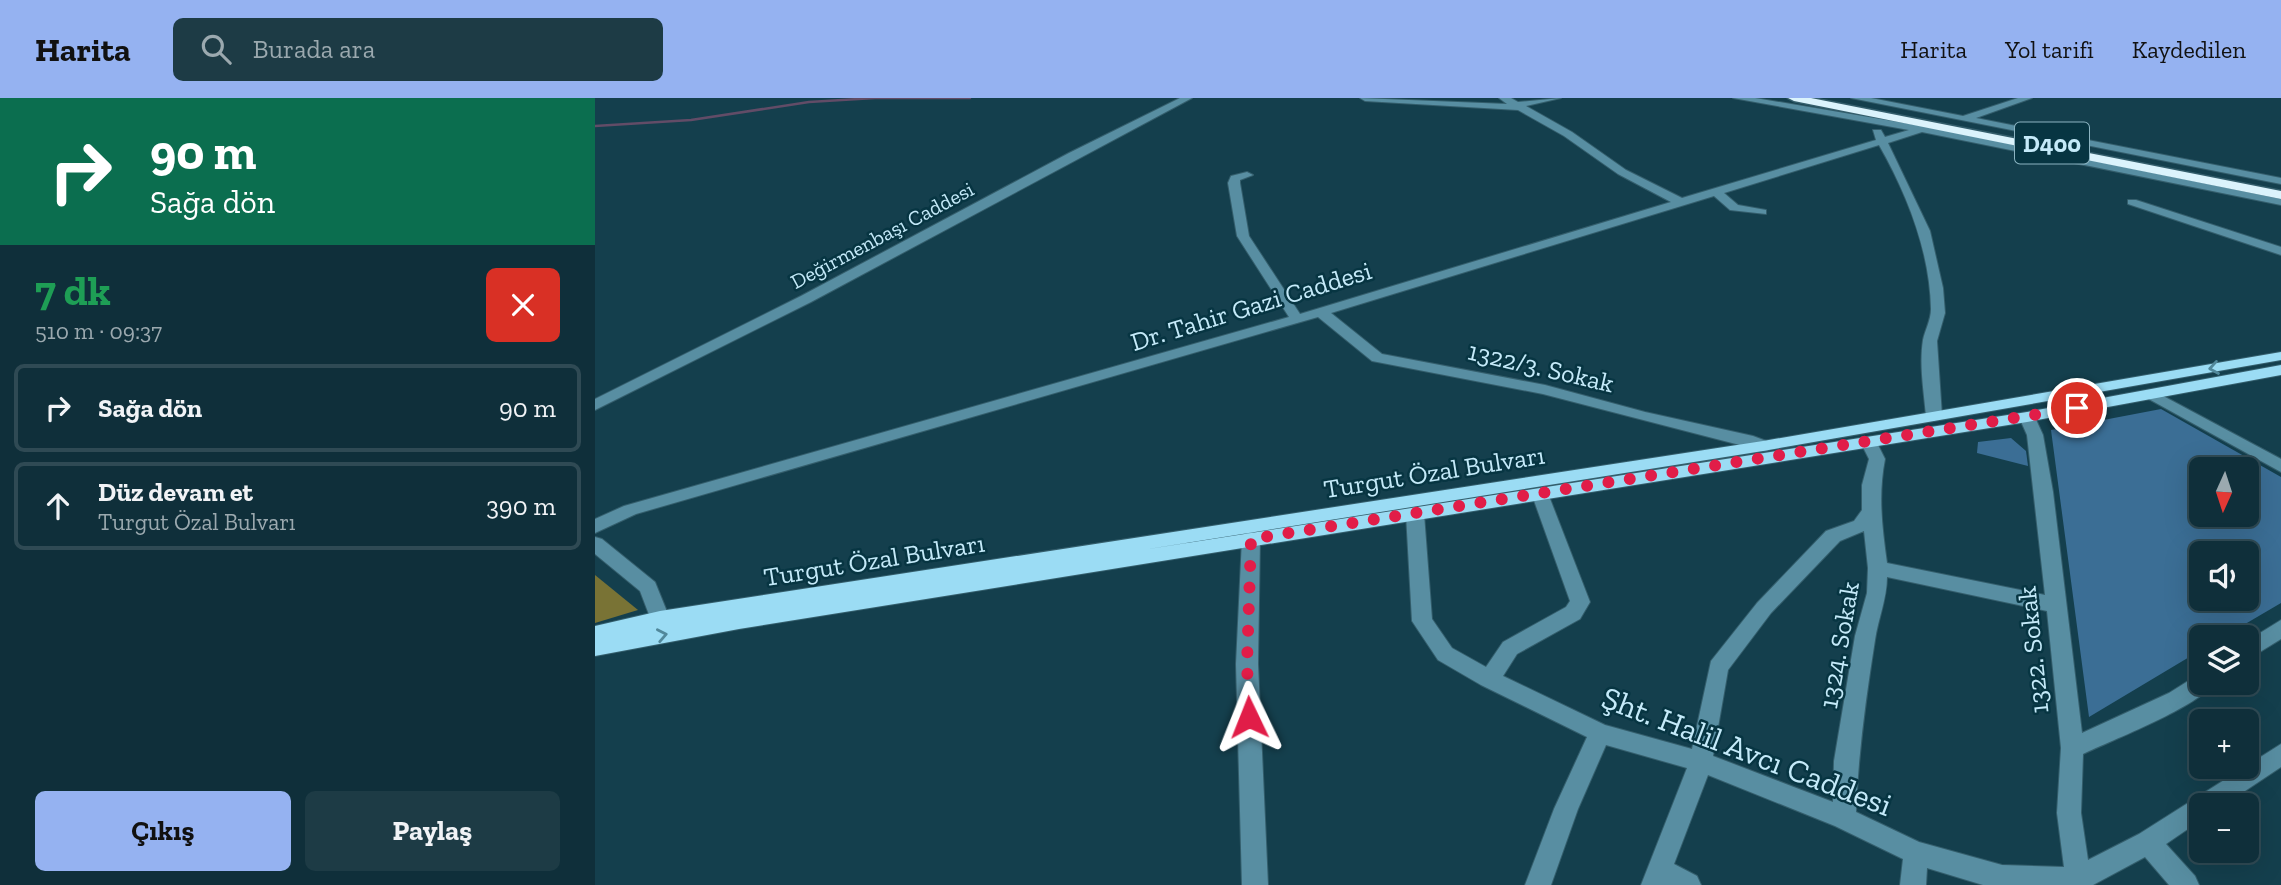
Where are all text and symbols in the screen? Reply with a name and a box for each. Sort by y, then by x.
search box [173,18,663,81]
text: Harita [35,30,131,69]
icon: search [197,30,235,68]
text: Burada ara [253,33,375,65]
text: Harita [1900,35,1967,64]
text: Yol tarifi [2005,35,2094,64]
text: Kaydedilen [2132,35,2246,64]
text: 90 m [150,123,257,182]
road number: D400 [2015,123,2089,164]
icon: right [35,126,126,217]
street label: Değirmenbaşı Caddesi [786,176,978,294]
text: Sağa dön [150,183,275,221]
street label: Dr. Tahir Gazi Caddesi [1127,254,1375,358]
text: 7 dk [35,265,111,316]
button: close [486,268,560,342]
text: 510 m · 09:37 [35,317,162,345]
street label: 1322/3. Sokak [1465,335,1618,399]
one-way arrow [2208,359,2220,374]
pin [2047,378,2107,438]
icon: right [39,389,77,427]
icon: arrive [2058,389,2096,427]
text: Sağa dön [98,392,202,424]
text: 90 m [499,392,556,424]
street label: Turgut Özal Bulvarı [1321,439,1547,505]
north arrow [2189,457,2259,527]
map controls [2189,457,2259,863]
text: Düz devam et [98,476,253,508]
icon: ahead [39,487,77,525]
text: 390 m [486,490,556,522]
text: Turgut Özal Bulvarı [98,508,295,536]
street label: Turgut Özal Bulvarı [761,527,987,593]
button: sound [2189,541,2259,611]
street label: 1324. Sokak [1812,579,1866,711]
street label: 1322. Sokak [2010,584,2056,715]
button: layers [2189,625,2259,695]
one-way arrow [656,628,668,643]
street label: Şht. Halil Avcı Caddesi [1597,678,1897,824]
position arrow [1212,680,1286,754]
button: + [2189,709,2259,779]
button: Çıkış [35,791,291,871]
button: Paylaş [305,791,560,871]
button: − [2189,793,2259,863]

